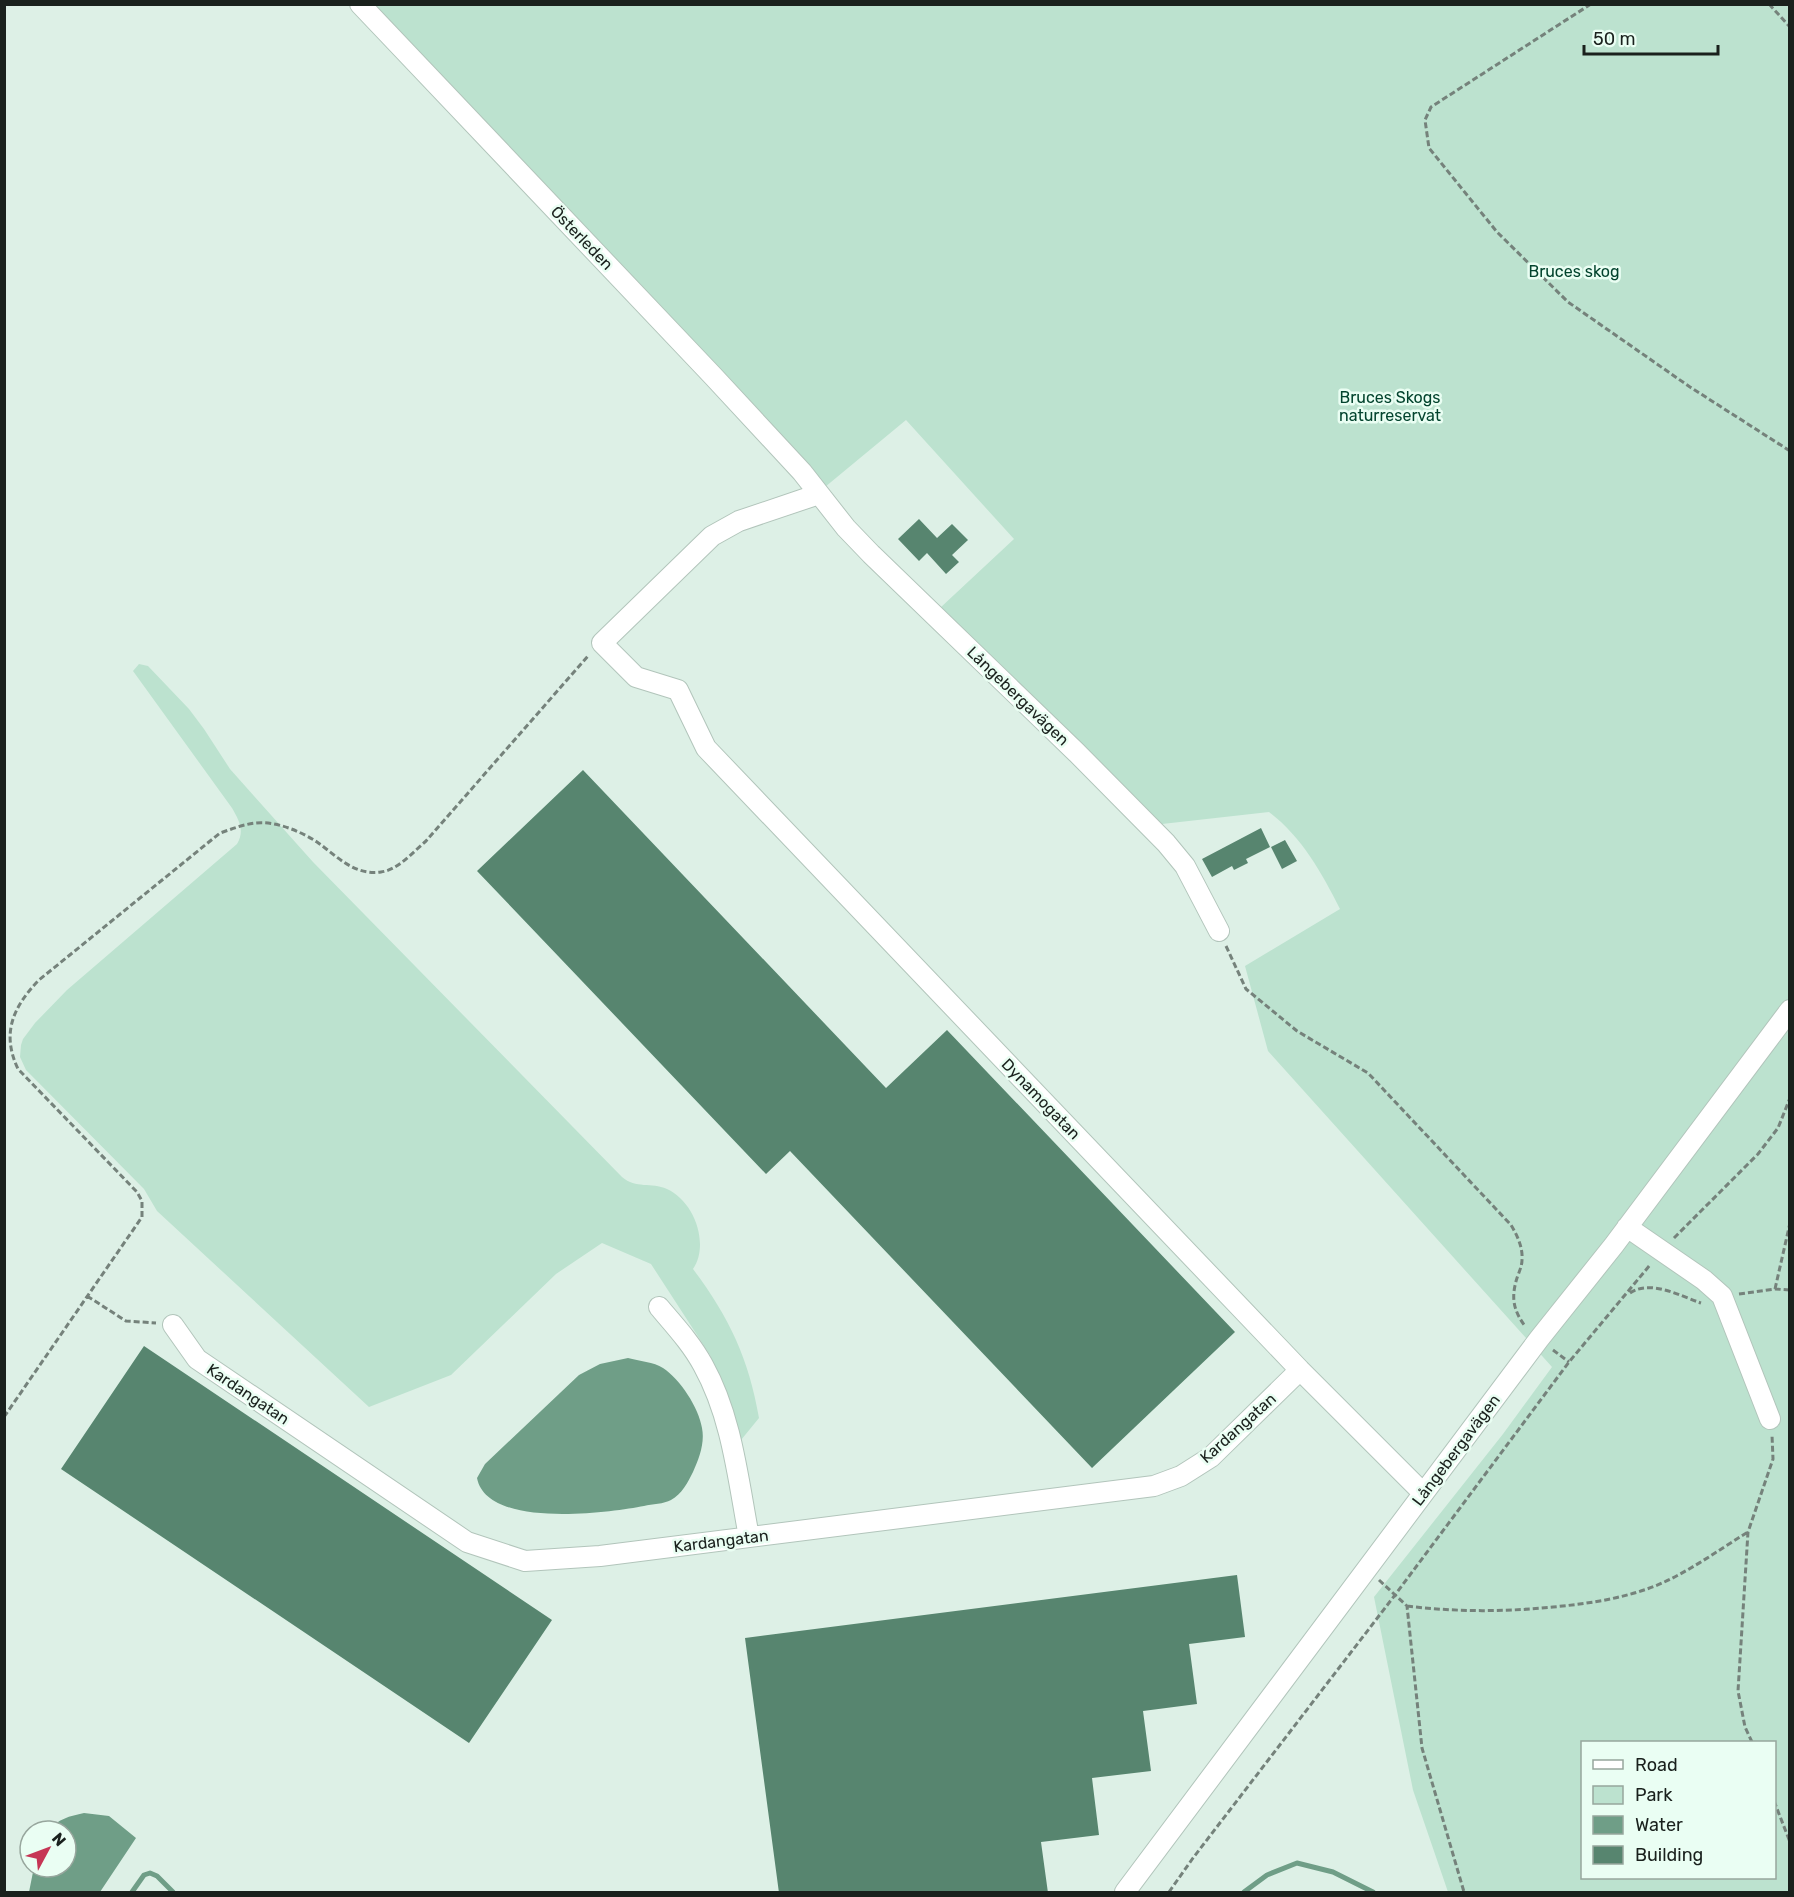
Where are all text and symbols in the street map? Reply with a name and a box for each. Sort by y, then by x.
scale bar [1584,18,1718,56]
text: 50 m [1593,28,1636,50]
street label: Österleden [547,202,617,274]
park label: Bruces skog [1528,262,1620,281]
park label: Bruces Skogs naturreservat [1339,388,1441,425]
street label: Långebergavägen [963,643,1073,749]
street label: Dynamogatan [998,1055,1084,1143]
street label: Kardangatan [203,1359,293,1429]
street label: Kardangatan [1196,1389,1280,1467]
street label: Långebergavägen [1408,1391,1504,1509]
street label: Kardangatan [673,1526,769,1556]
legend [1581,1741,1776,1879]
text: Road [1635,1754,1678,1776]
text: Park [1635,1784,1673,1806]
text: Water [1635,1814,1683,1836]
north arrow [18,1819,78,1879]
text: N [48,1829,70,1850]
text: Building [1635,1844,1703,1866]

